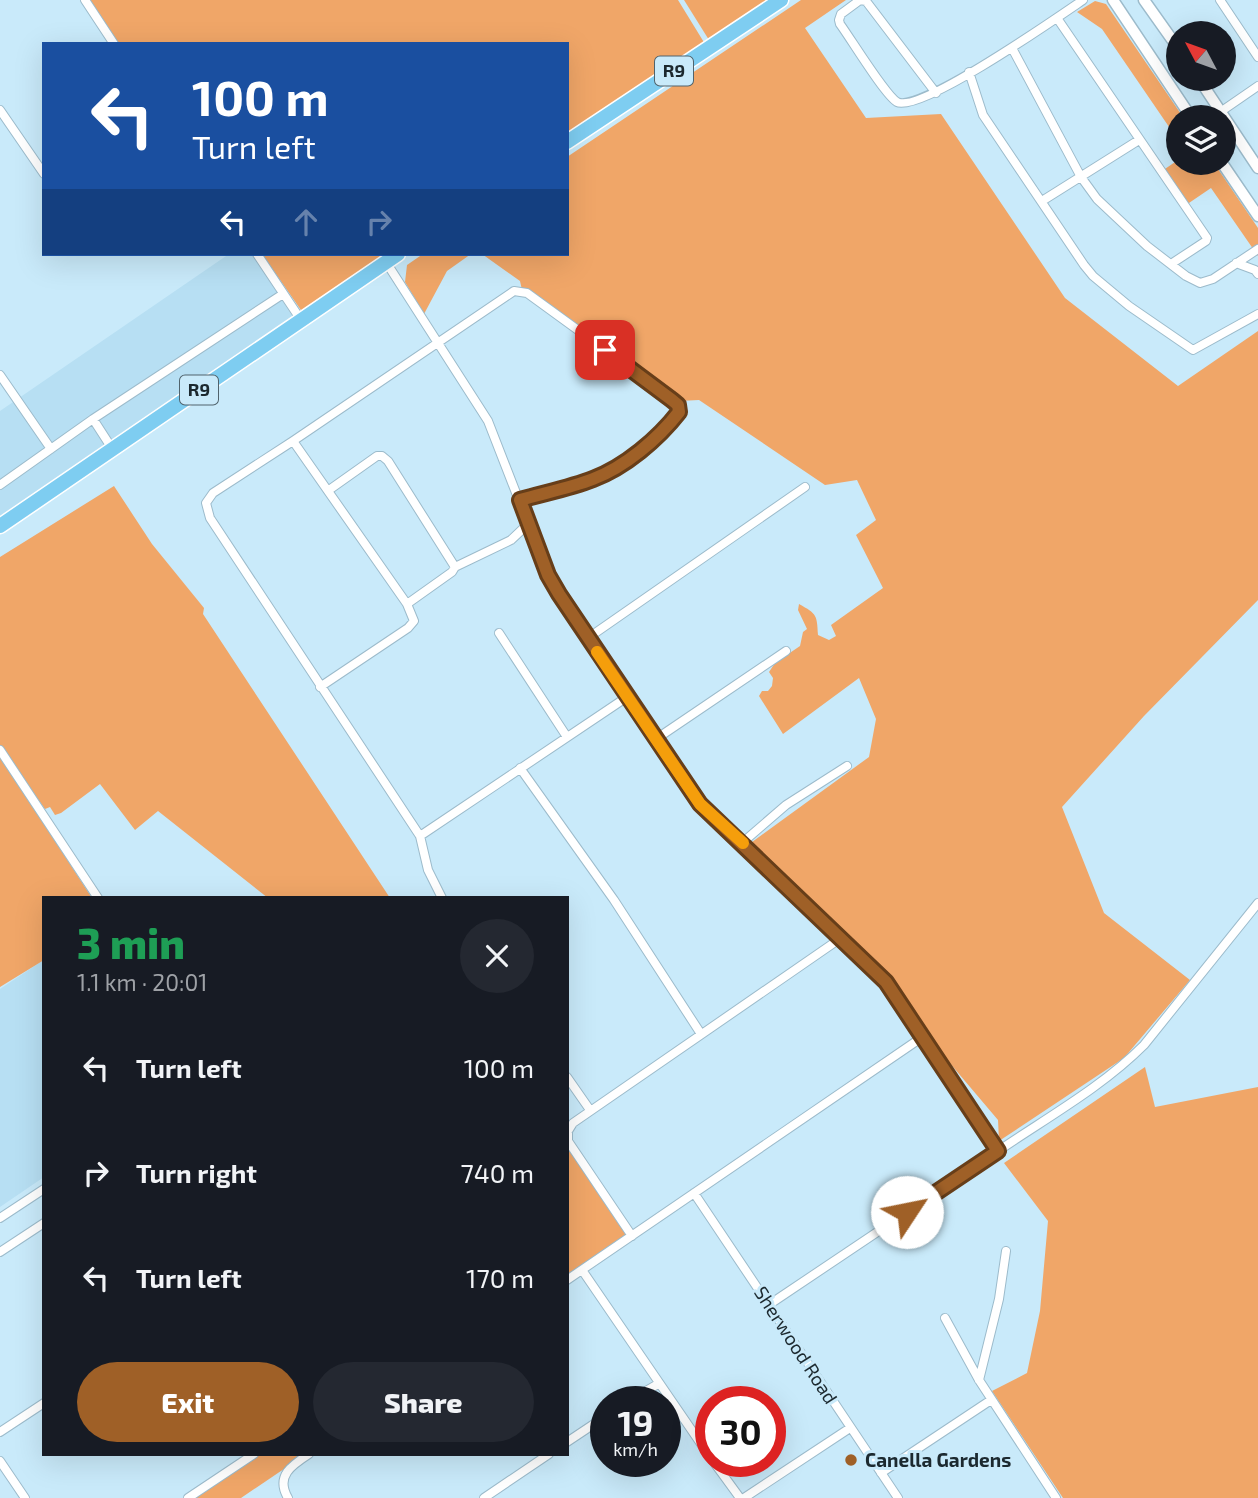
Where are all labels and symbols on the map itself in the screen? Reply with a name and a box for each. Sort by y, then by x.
north arrow [1166,21,1236,91]
road number: R9 [655,56,693,86]
pin [575,320,635,380]
road number: R9 [180,376,218,404]
position arrow [870,1175,944,1249]
street label: Sherwood Road [750,1282,843,1408]
speed limit sign: 30 [695,1386,786,1477]
place label: Canella Gardens [865,1448,1011,1471]
marker: Canella Gardens [843,1452,859,1468]

